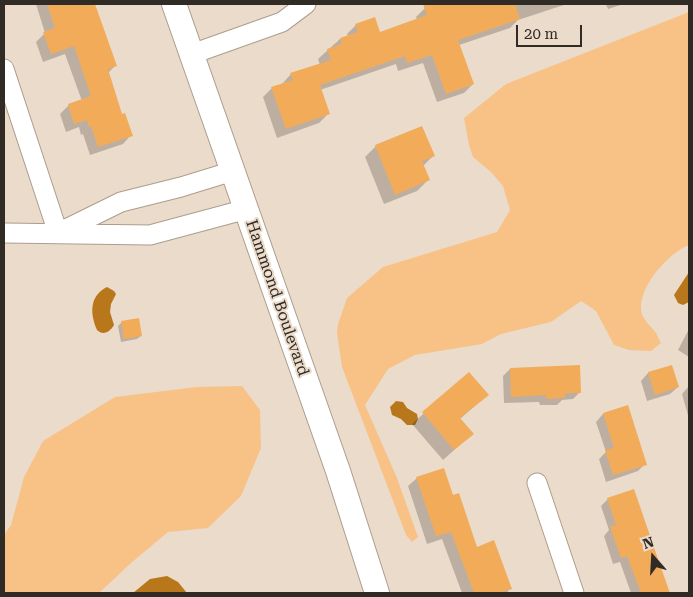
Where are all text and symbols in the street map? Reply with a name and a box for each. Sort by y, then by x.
scale bar [518,15,584,47]
text: 20 m [524,25,558,43]
street label: Hammond Boulevard [241,217,313,379]
north arrow [628,532,678,582]
text: N [640,533,656,552]

